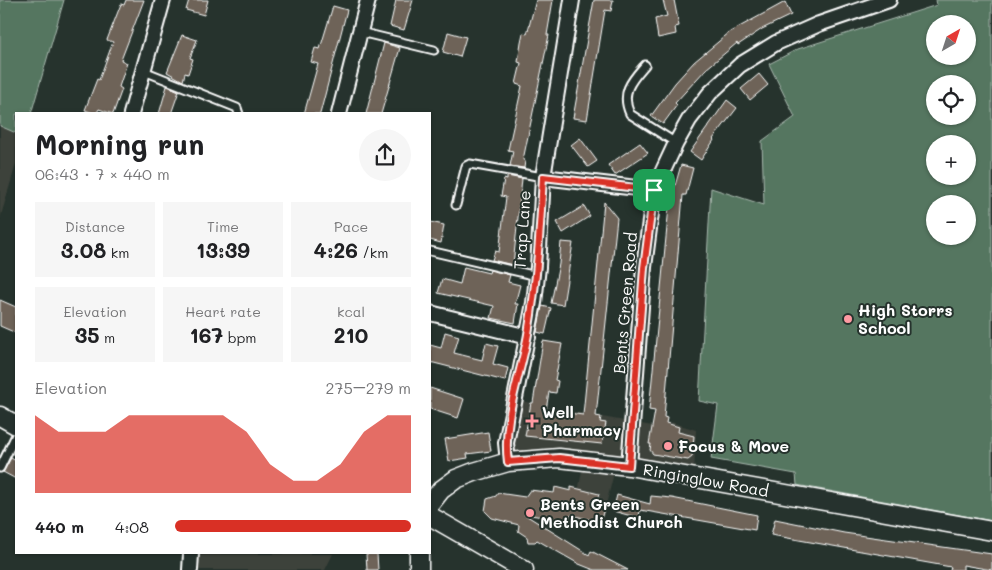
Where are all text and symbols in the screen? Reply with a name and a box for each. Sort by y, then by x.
north arrow [926,15,976,65]
map controls [926,15,976,245]
button: locate [926,75,976,125]
text: Morning run [35,126,204,162]
button: share [359,129,411,181]
button: + [926,135,976,185]
text: 06:43 · 7 × 440 m [35,163,170,184]
pin [633,169,675,211]
icon: arrive [640,176,668,204]
street label: Trap Lane [508,190,535,270]
button: − [926,195,976,245]
text: Distance [65,217,125,236]
text: Time [207,217,239,236]
text: Pace [334,217,368,236]
street label: Bents Green Road [608,231,641,375]
text: 3.08 [61,236,106,263]
text: 13:39 [196,236,250,263]
text: 4:26 [314,236,358,263]
text: km [106,243,129,262]
text: /km [358,243,388,262]
place label: High Storrs School [858,299,952,338]
text: Elevation [64,302,126,321]
text: Heart rate [185,302,261,321]
text: kcal [337,302,365,321]
marker: High Storrs School [842,313,854,325]
text: 35 [75,321,100,348]
text: 167 [190,321,223,348]
text: 210 [334,321,368,348]
text: m [100,328,115,347]
text: bpm [223,328,256,347]
text: Elevation [35,377,107,398]
text: 275–279 m [326,377,411,398]
place label: Well Pharmacy [542,401,621,440]
marker: Well Pharmacy [526,415,538,427]
place label: Focus & Move [678,435,789,456]
marker: Focus & Move [662,440,674,452]
street label: Ringinglow Road [642,458,771,501]
place label: Bents Green Methodist Church [540,493,683,532]
marker: Bents Green Methodist Church [524,507,536,519]
text: 440 m [35,516,84,537]
text: 4:08 [115,516,149,537]

